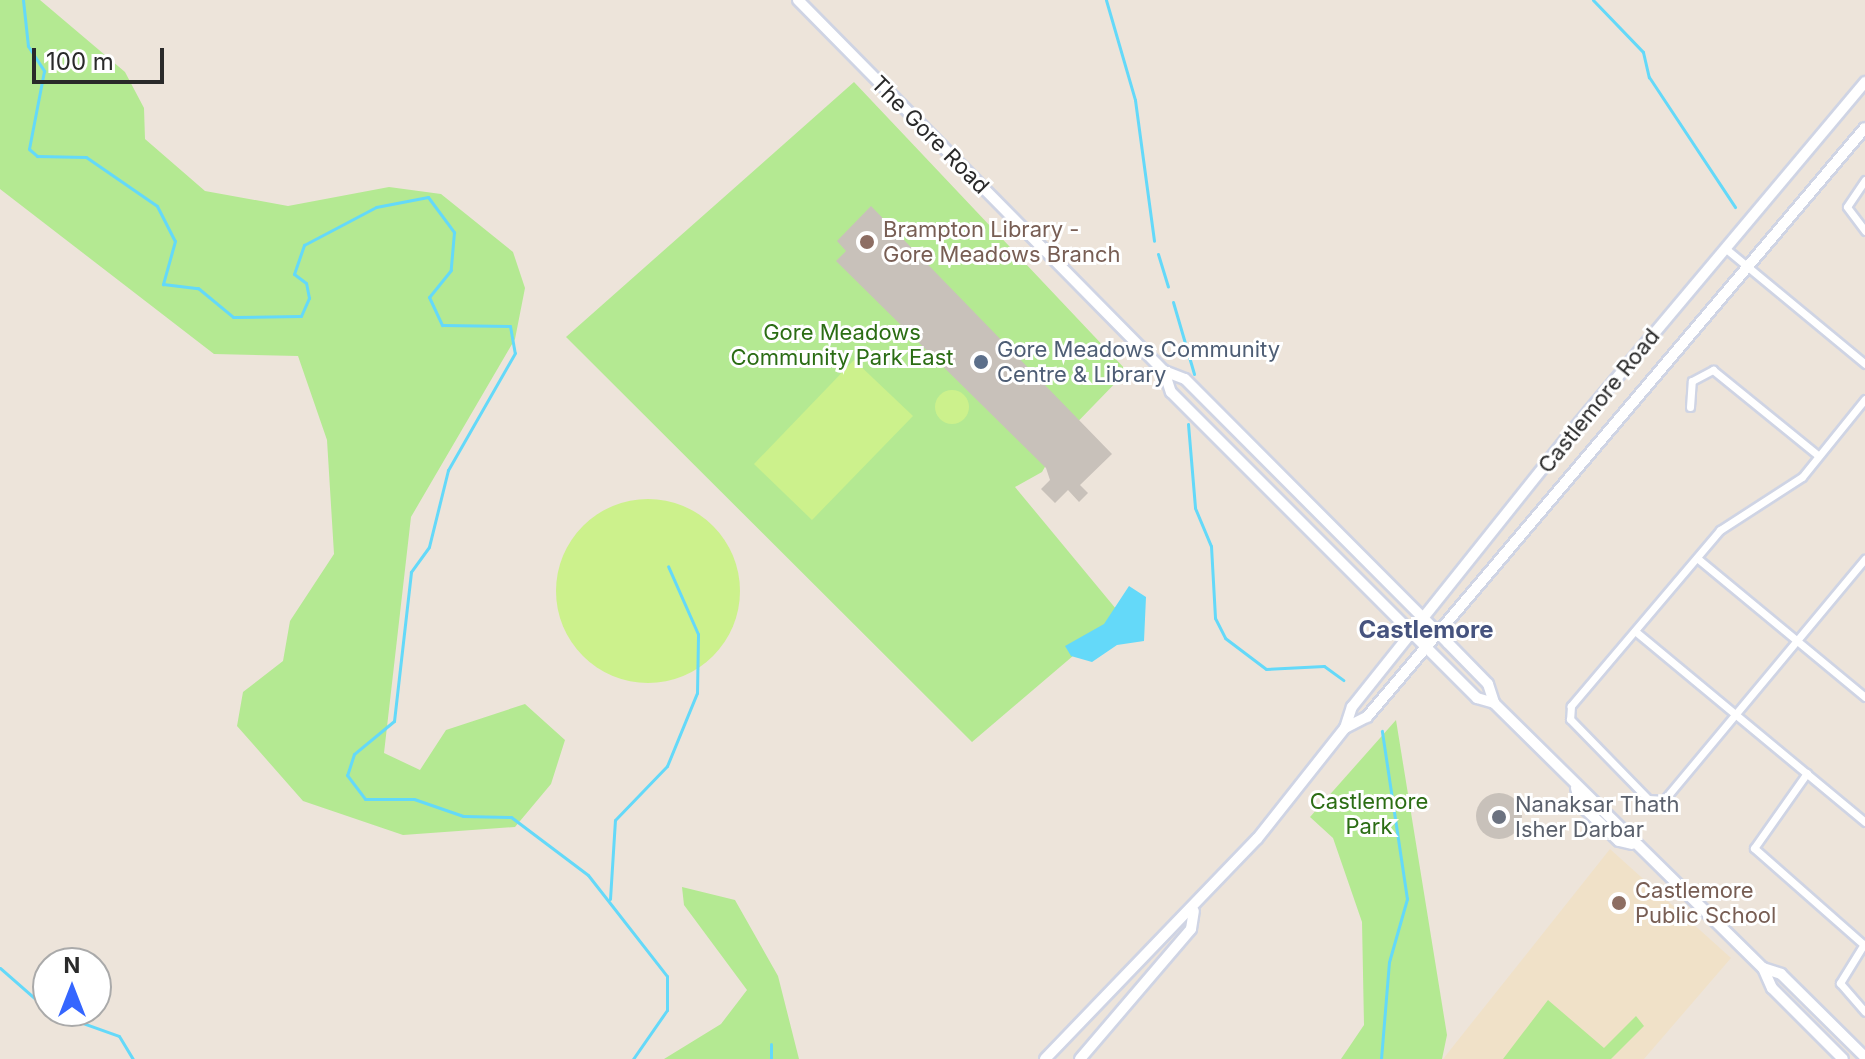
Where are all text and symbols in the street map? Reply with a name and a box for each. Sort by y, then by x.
scale bar [36,32,168,82]
text: 100 m [46,47,114,76]
street label: The Gore Road [866,71,994,199]
place label: Brampton Library - Gore Meadows Branch [883,216,1120,268]
marker: Brampton Library - Gore Meadows Branch [858,233,876,251]
park label: Gore Meadows Community Park East [731,319,953,370]
street label: Castlemore Road [1533,324,1665,478]
place label: Gore Meadows Community Centre & Library [997,336,1280,388]
marker: Gore Meadows Community Centre & Library [972,353,990,371]
district label: Castlemore [1359,616,1493,644]
park label: Castlemore Park [1310,788,1428,840]
place label: Nanaksar Thath Isher Darbar [1515,791,1680,842]
marker: Nanaksar Thath Isher Darbar [1490,808,1508,826]
place label: Castlemore Public School [1635,877,1776,928]
marker: Castlemore Public School [1610,894,1628,912]
north arrow [32,947,112,1027]
text: N [64,952,80,978]

